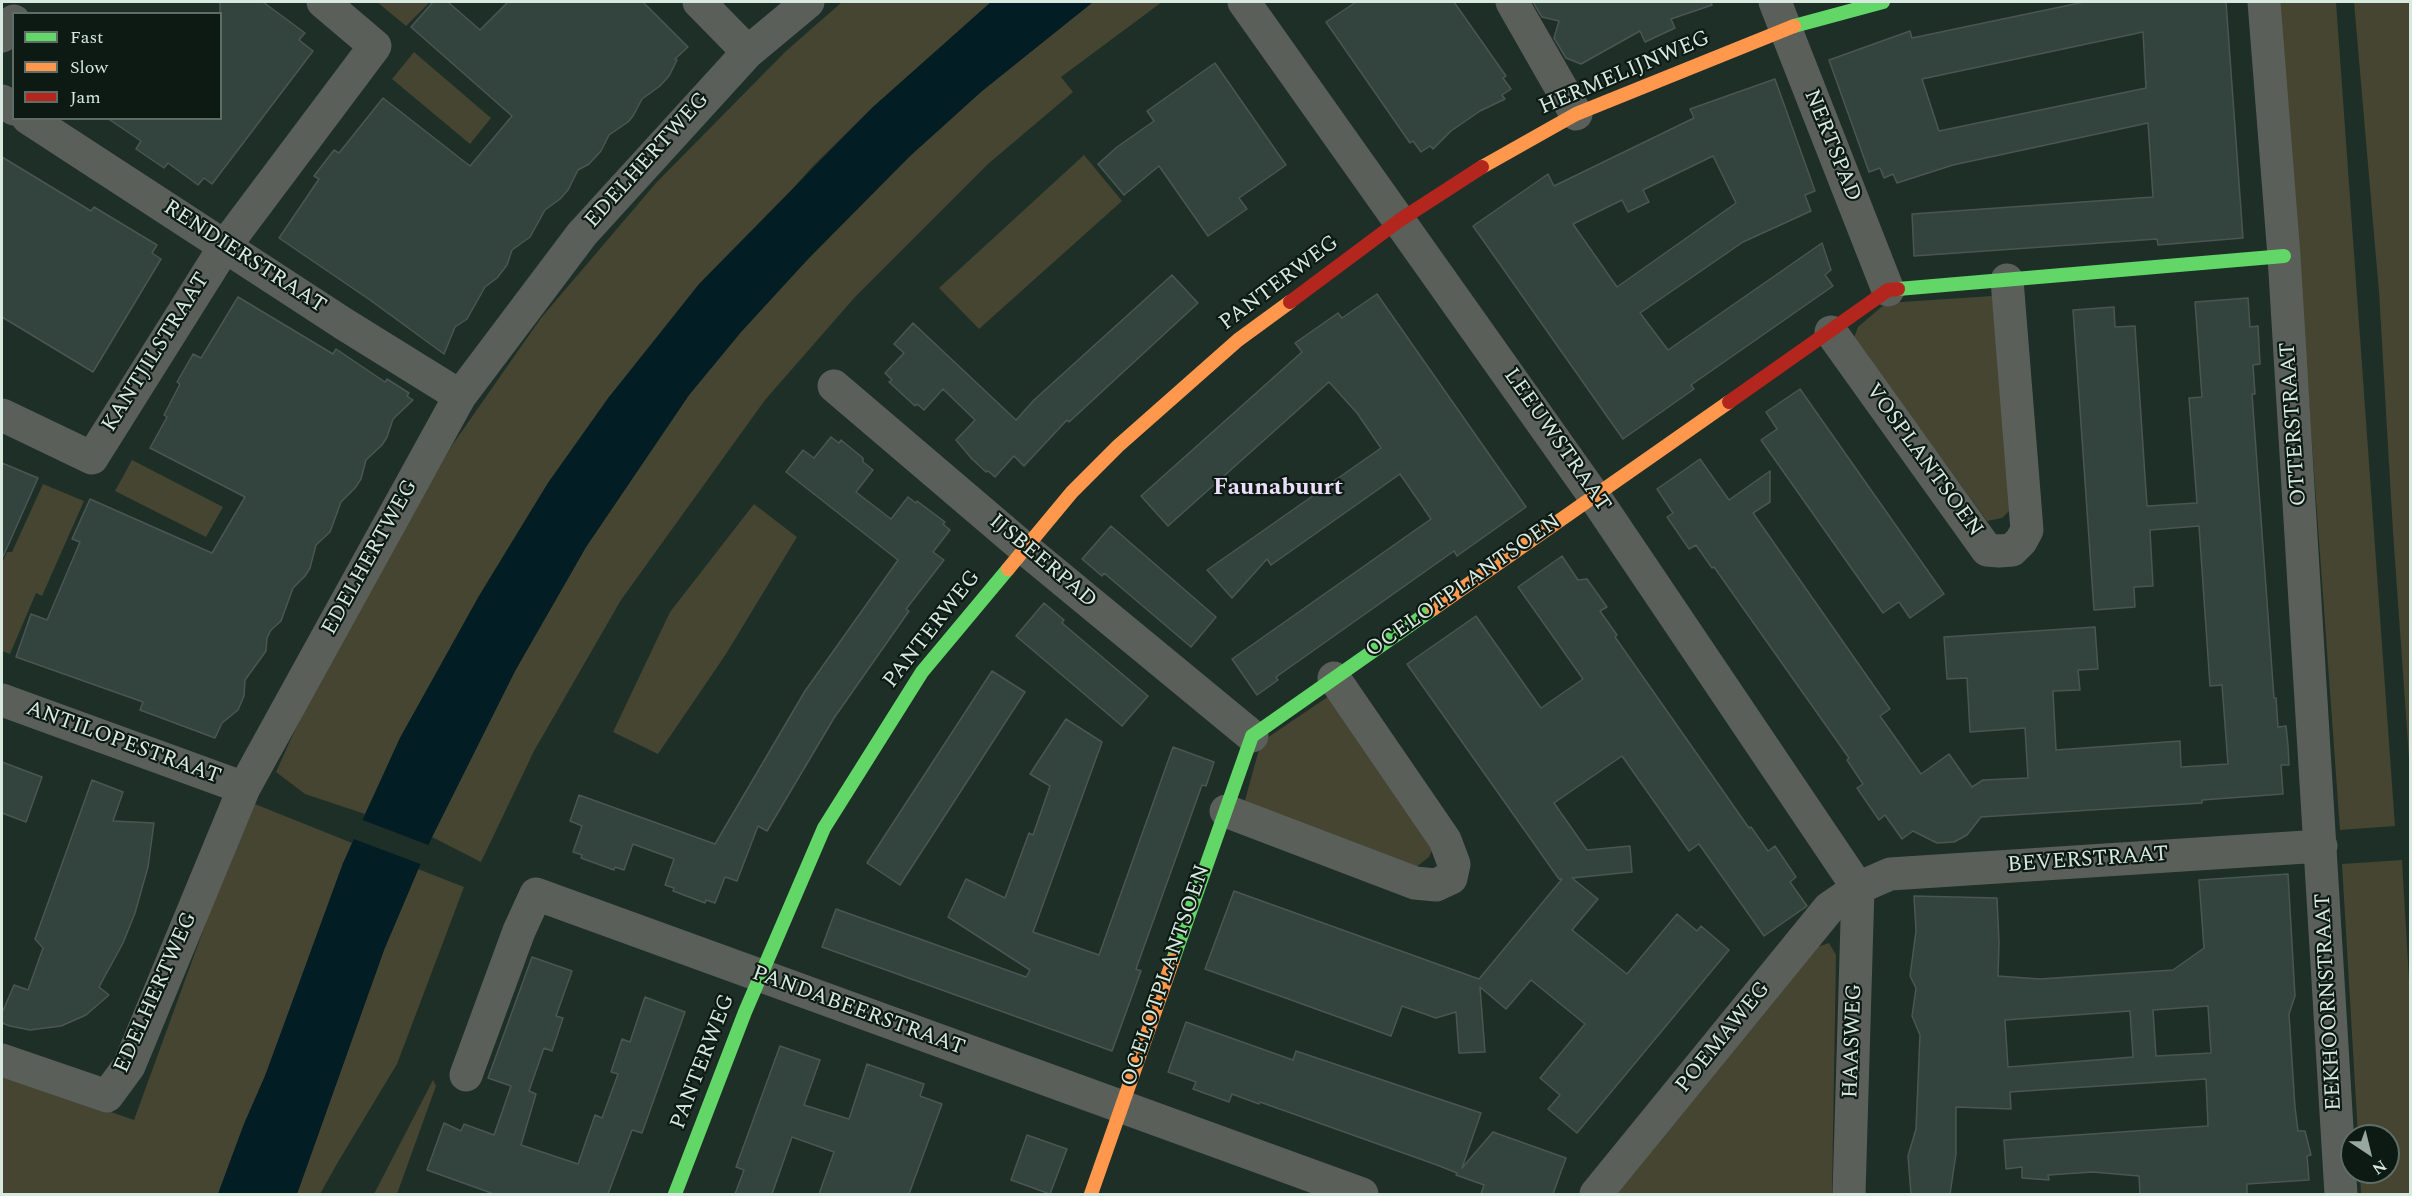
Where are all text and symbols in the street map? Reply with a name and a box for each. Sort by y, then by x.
legend [12,12,222,120]
text: Fast [70,24,103,51]
street label: HERMELIJNWEG [1536,26,1714,122]
text: Slow [70,54,108,81]
text: Jam [70,84,101,111]
street label: NERTSPAD [1797,86,1865,206]
street label: EDELHERTWEG [580,88,716,234]
street label: RENDIERSTRAAT [158,196,330,320]
street label: PANTERWEG [1215,231,1345,337]
street label: KANTJILSTRAAT [97,269,217,437]
street label: OTTERSTRAAT [2276,341,2314,507]
street label: LEEUWSTRAAT [1497,364,1615,518]
street label: VOSPLANTSOEN [1859,379,1987,543]
district label: Faunabuurt [1213,475,1343,503]
street label: EDELHERTWEG [317,476,425,640]
street label: IJSBEERPAD [983,509,1101,615]
street label: OCELOTPLANTSOEN [1361,509,1567,665]
street label: PANTERWEG [879,566,987,694]
street label: ANTILOPESTRAAT [22,696,224,792]
street label: BEVERSTRAAT [2007,842,2169,880]
street label: OCELOTPLANTSOEN [1117,862,1217,1090]
street label: EEKHOORNSTRAAT [2311,892,2349,1112]
street label: EDELHERTWEG [110,908,204,1078]
street label: PANDABEERSTRAAT [748,961,968,1063]
street label: POEMAWEG [1671,977,1777,1099]
street label: HAASWEG [1839,983,1869,1099]
street label: PANTERWEG [666,991,742,1133]
north arrow [2340,1124,2400,1184]
text: N [2367,1154,2391,1181]

